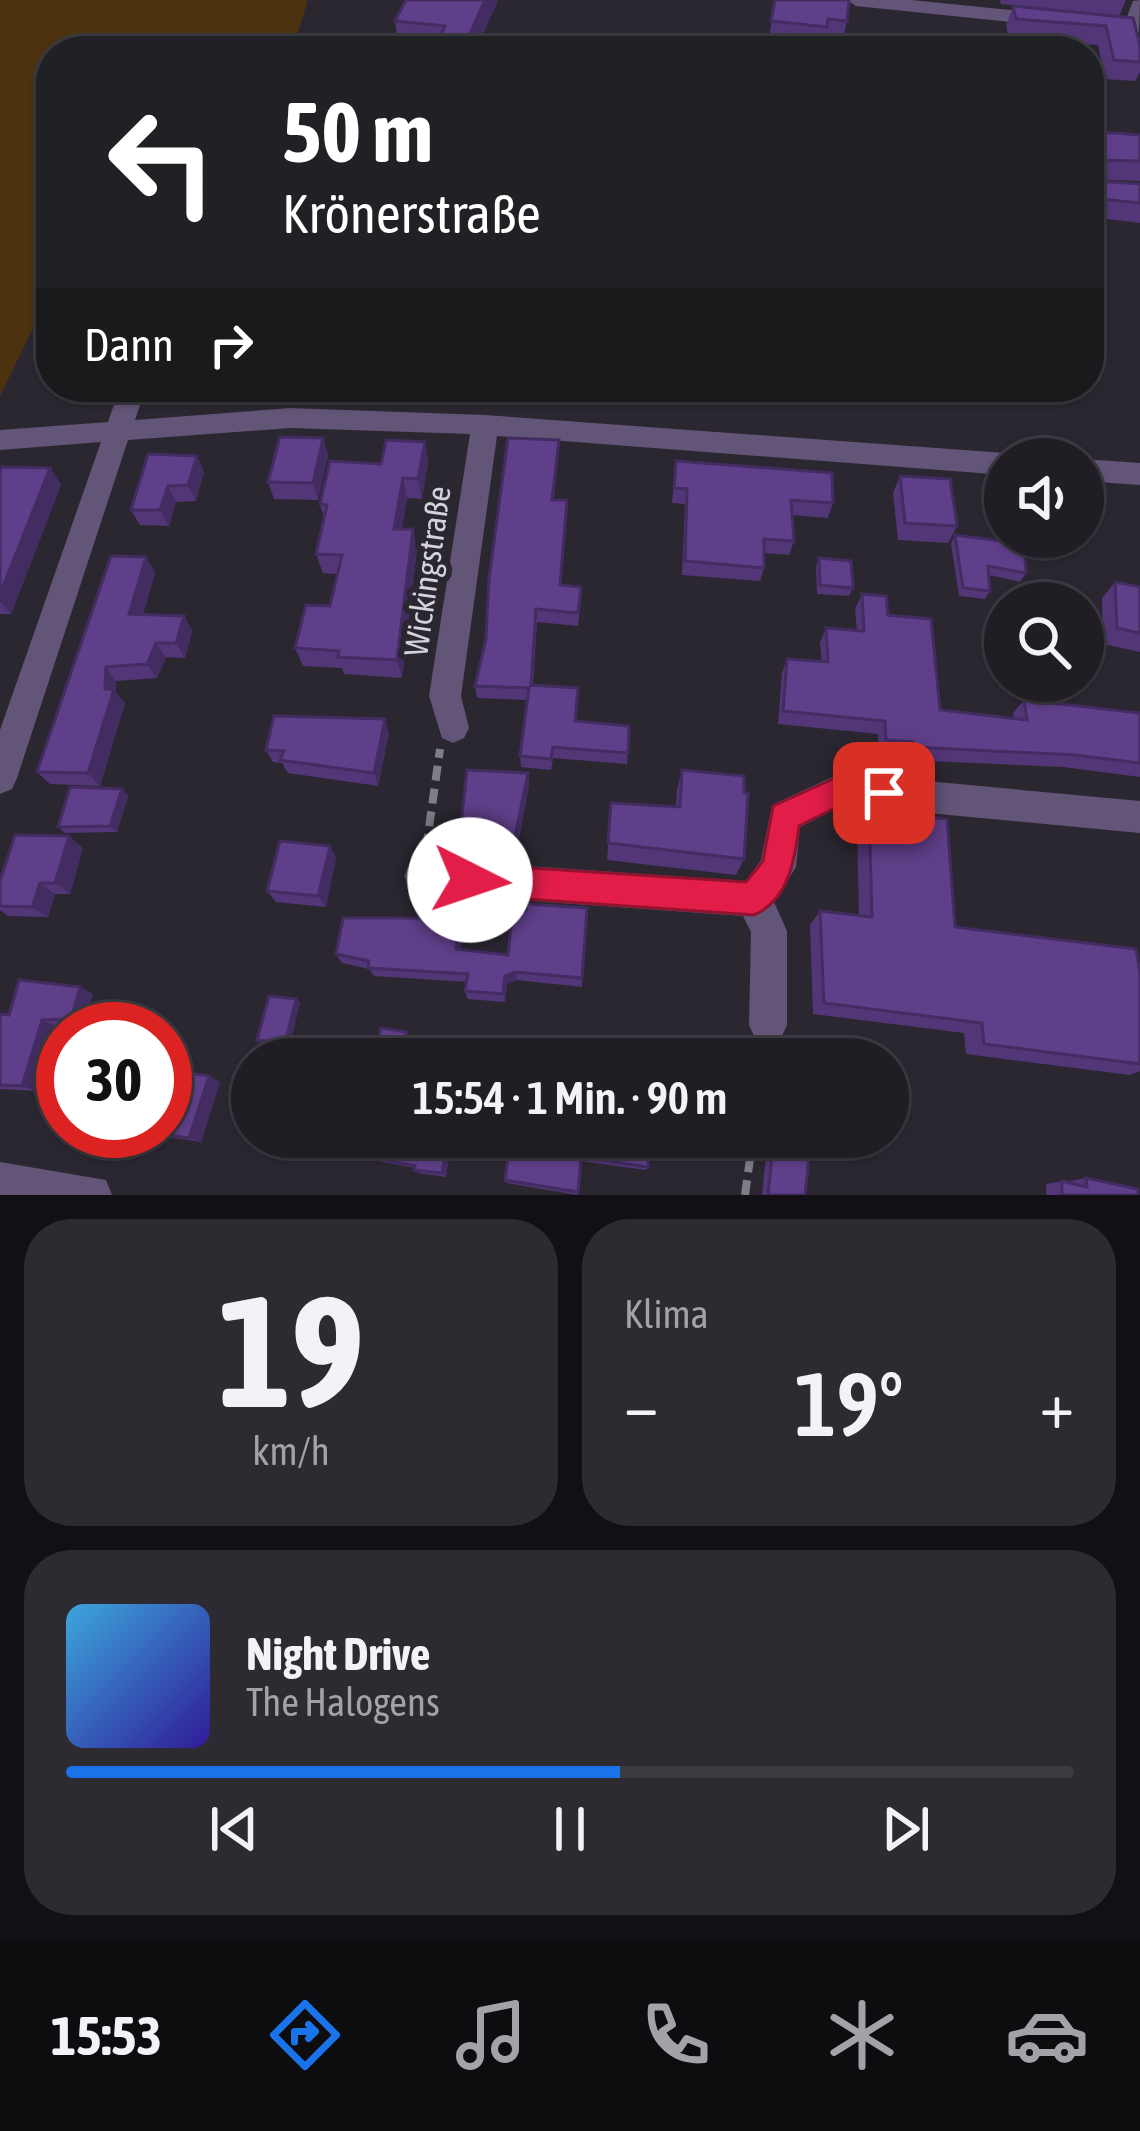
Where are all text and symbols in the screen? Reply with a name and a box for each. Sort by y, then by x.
icon: left [84,84,240,240]
text: 50 m [282,84,433,180]
text: Krönerstraße [282,183,541,244]
icon: right [198,312,264,378]
text: Dann [84,319,174,371]
map controls [984,438,1104,702]
button: sound [984,438,1104,558]
street label: Wickingstraße [396,484,458,658]
button: search [984,582,1104,702]
pin [833,742,935,844]
icon: arrive [851,760,917,826]
position arrow [407,817,533,943]
speed limit sign: 30 [36,1002,192,1158]
text: 15:54 · 1 Min. · 90 m [412,1072,728,1124]
text: 19 [218,1261,364,1440]
text: Klima [624,1292,709,1336]
text: 19° [794,1352,904,1455]
text: − [624,1366,658,1442]
text: + [1040,1366,1074,1442]
text: km/h [252,1429,330,1473]
text: Night Drive [246,1628,431,1680]
text: The Halogens [246,1680,440,1724]
icon: previous [201,1796,267,1862]
icon: pause [537,1796,603,1862]
icon: next [873,1796,939,1862]
icon: directions [263,1993,347,2077]
icon: music [449,1993,533,2077]
icon: phone [634,1993,718,2077]
icon: climate [820,1993,904,2077]
icon: car [1005,1993,1089,2077]
text: 15:53 [51,2005,162,2066]

